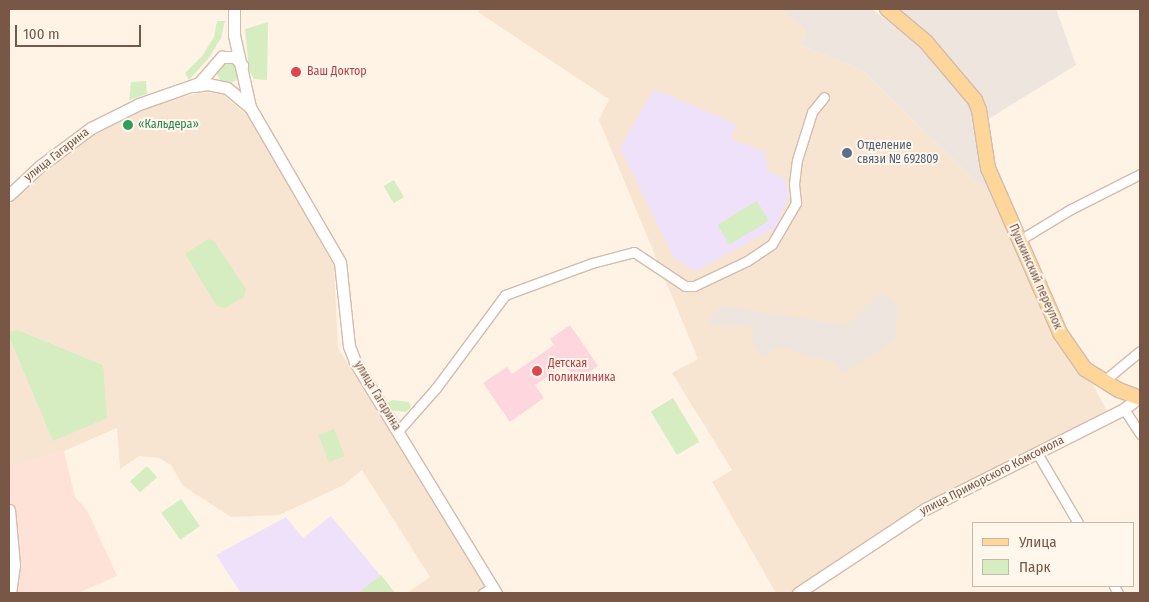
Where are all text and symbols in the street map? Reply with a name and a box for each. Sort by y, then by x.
scale bar [18,15,144,47]
text: 100 m [23,25,60,43]
marker: Ваш Доктор [289,65,303,79]
place label: Ваш Доктор [307,65,367,79]
place label: «Кальдера» [138,118,199,132]
marker: «Кальдера» [122,119,134,131]
street label: улица Гагарина [22,125,92,185]
place label: Отделение связи № 692809 [857,139,938,167]
marker: Отделение связи № 692809 [841,147,853,159]
street label: Пушкинский переулок [1005,222,1065,332]
place label: Детская поликлиника [548,357,616,385]
street label: улица Гагарина [351,359,403,433]
marker: Детская поликлиника [530,364,544,378]
street label: улица Приморского Комсомола [917,433,1067,519]
legend [972,522,1134,587]
text: Улица [1019,533,1057,551]
text: Парк [1019,558,1050,576]

